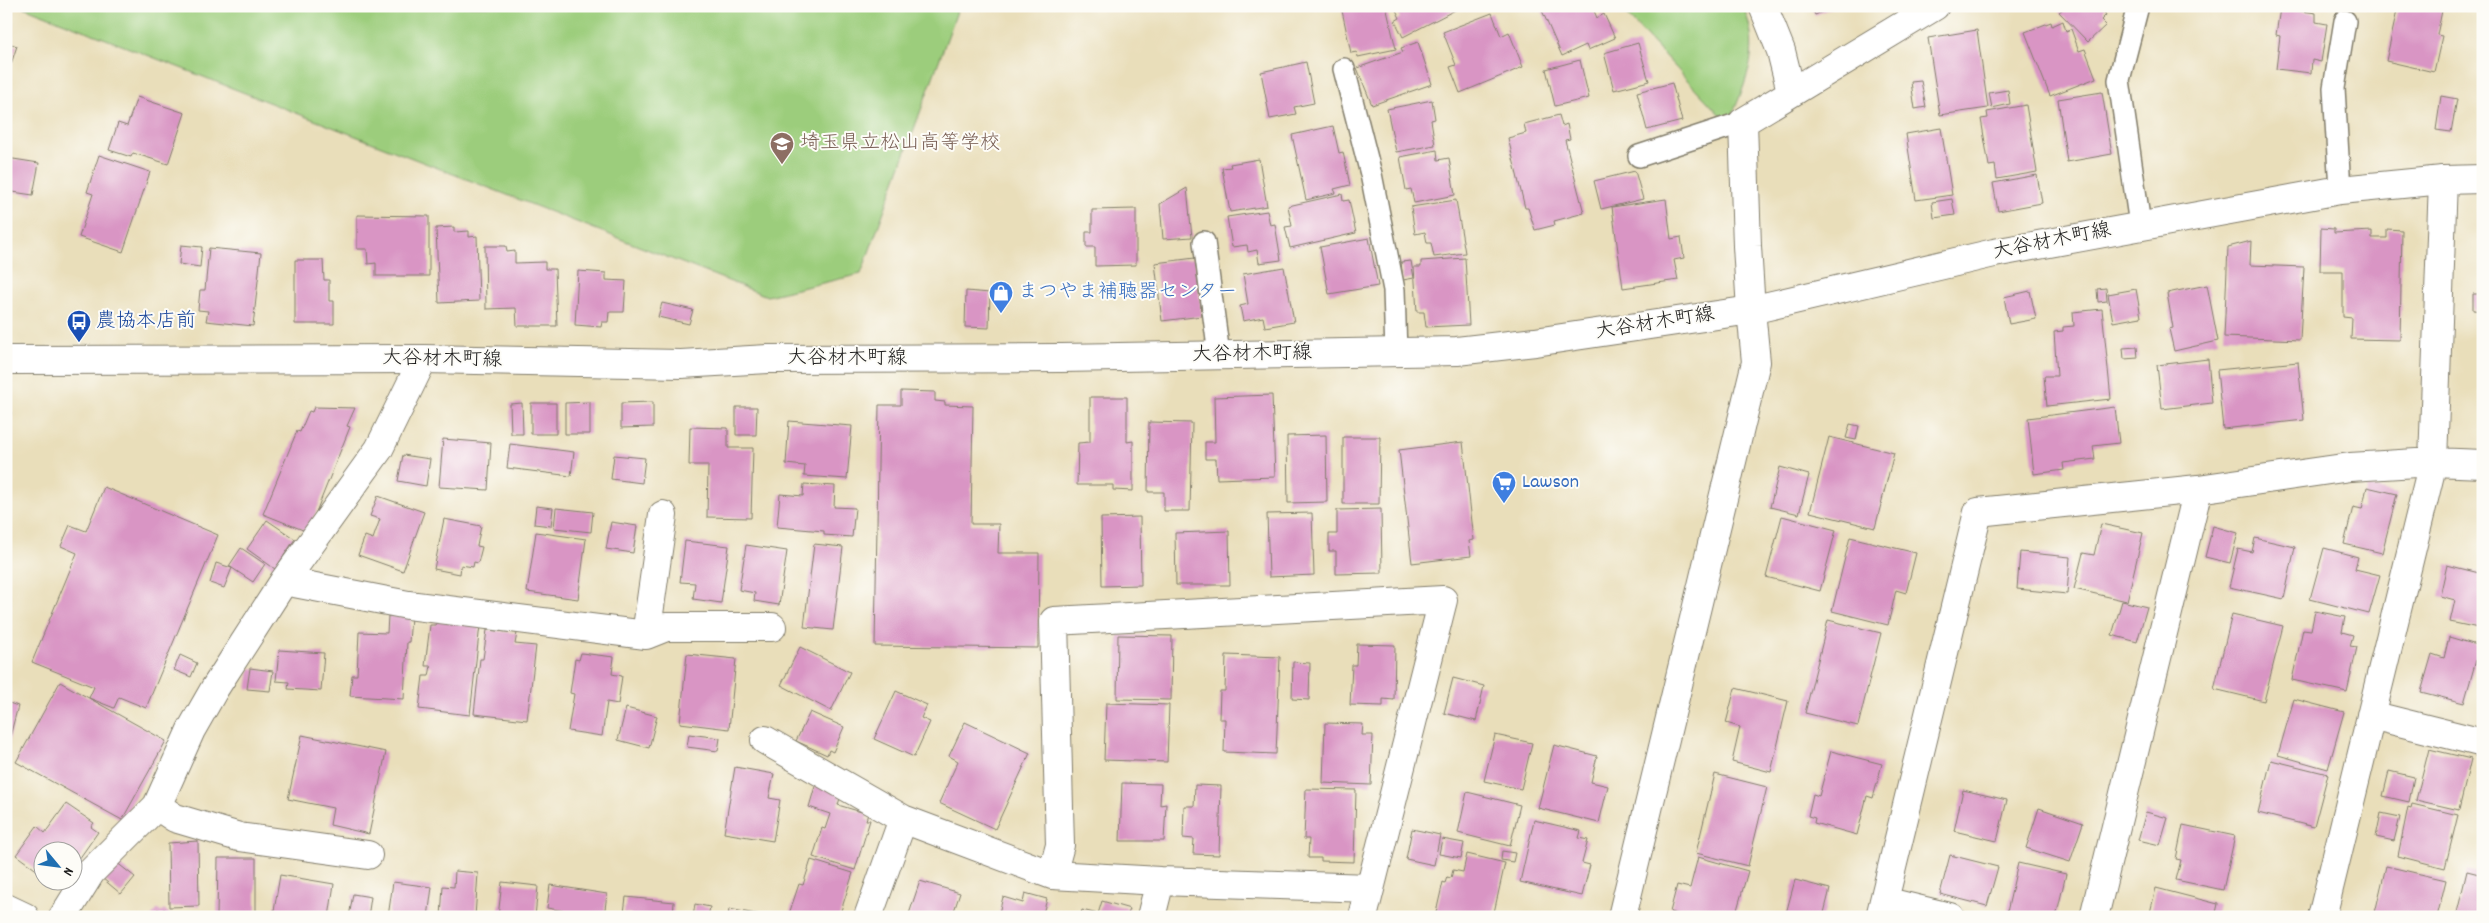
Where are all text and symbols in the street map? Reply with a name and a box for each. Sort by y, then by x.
place label: 埼玉県立松山高等学校 [800,130,1000,158]
school or university icon: 埼玉県立松山高等学校 [769,131,795,165]
street label: 大谷材木町線 [1990,217,2114,267]
place label: まつやま補聴器センター [1018,279,1237,307]
shop icon: まつやま補聴器センター [988,280,1014,314]
street label: 大谷材木町線 [1594,301,1716,347]
place label: 農協本店前 [96,308,196,336]
bus stop icon: 農協本店前 [66,309,92,343]
street label: 大谷材木町線 [1192,340,1312,370]
street label: 大谷材木町線 [382,345,502,375]
street label: 大谷材木町線 [787,345,907,373]
place label: Lawson [1522,469,1579,497]
supermarket icon: Lawson [1491,470,1517,504]
north arrow [32,840,82,890]
text: N [57,863,78,879]

